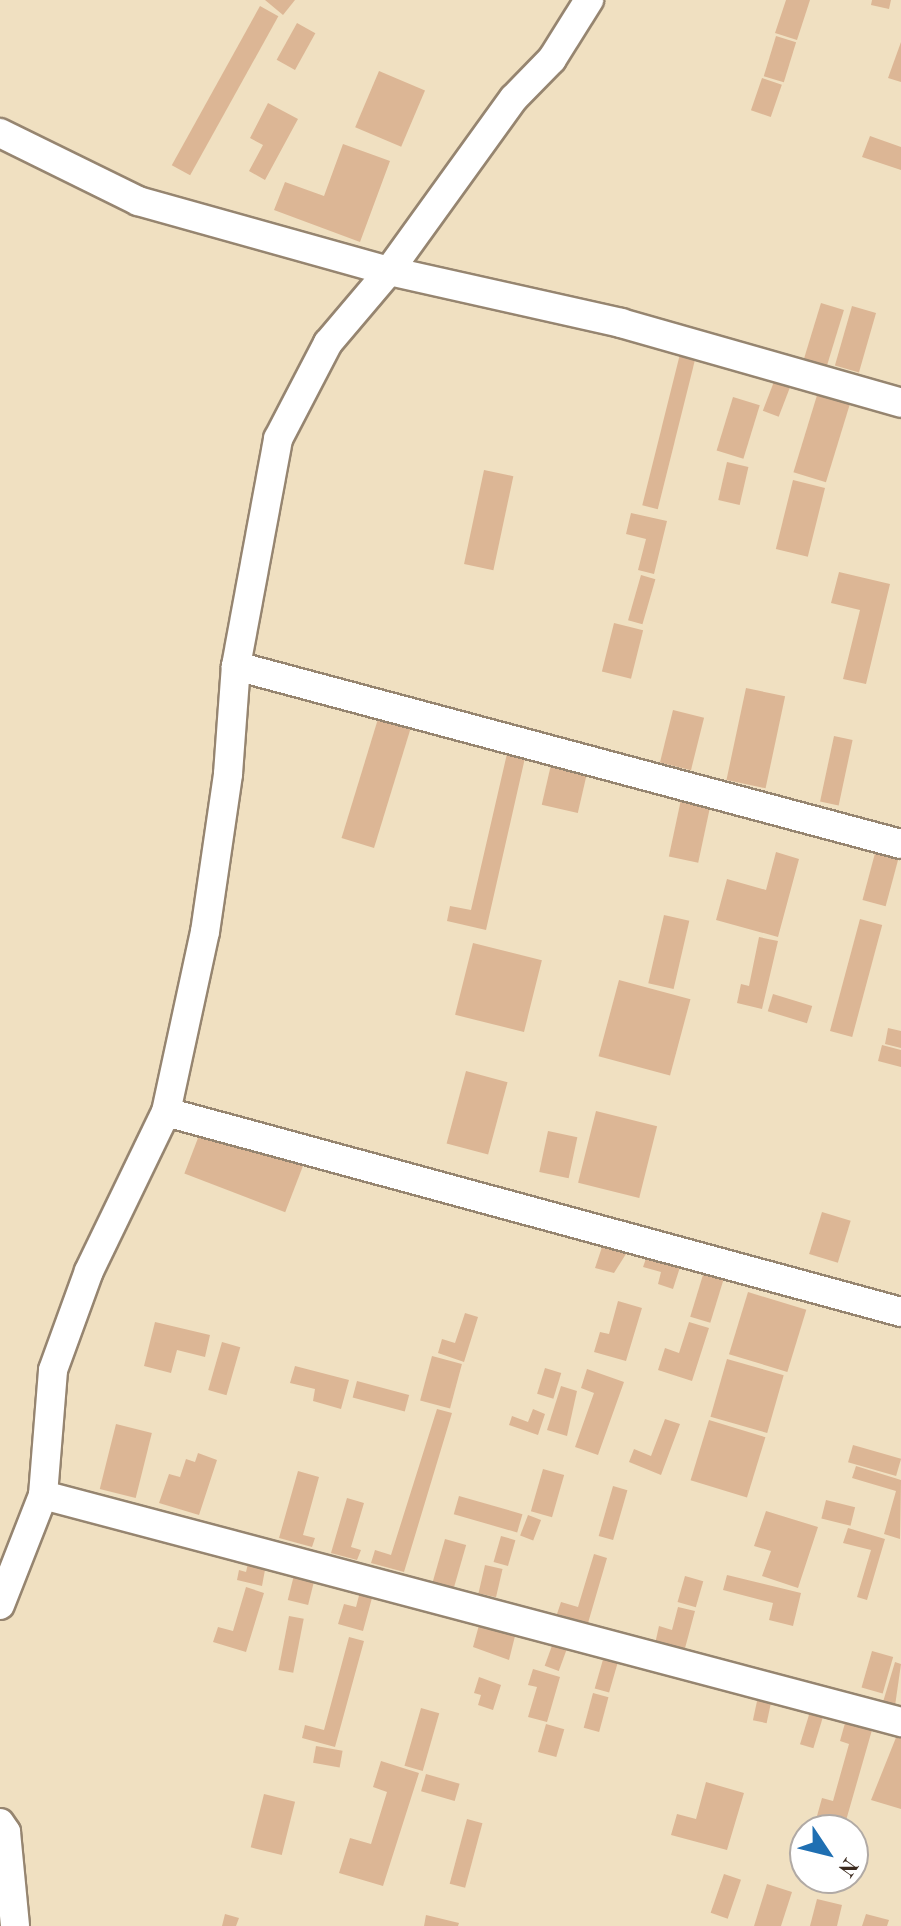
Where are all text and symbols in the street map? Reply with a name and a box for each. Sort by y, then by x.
north arrow [789,1814,869,1894]
text: N [833,1853,861,1880]

